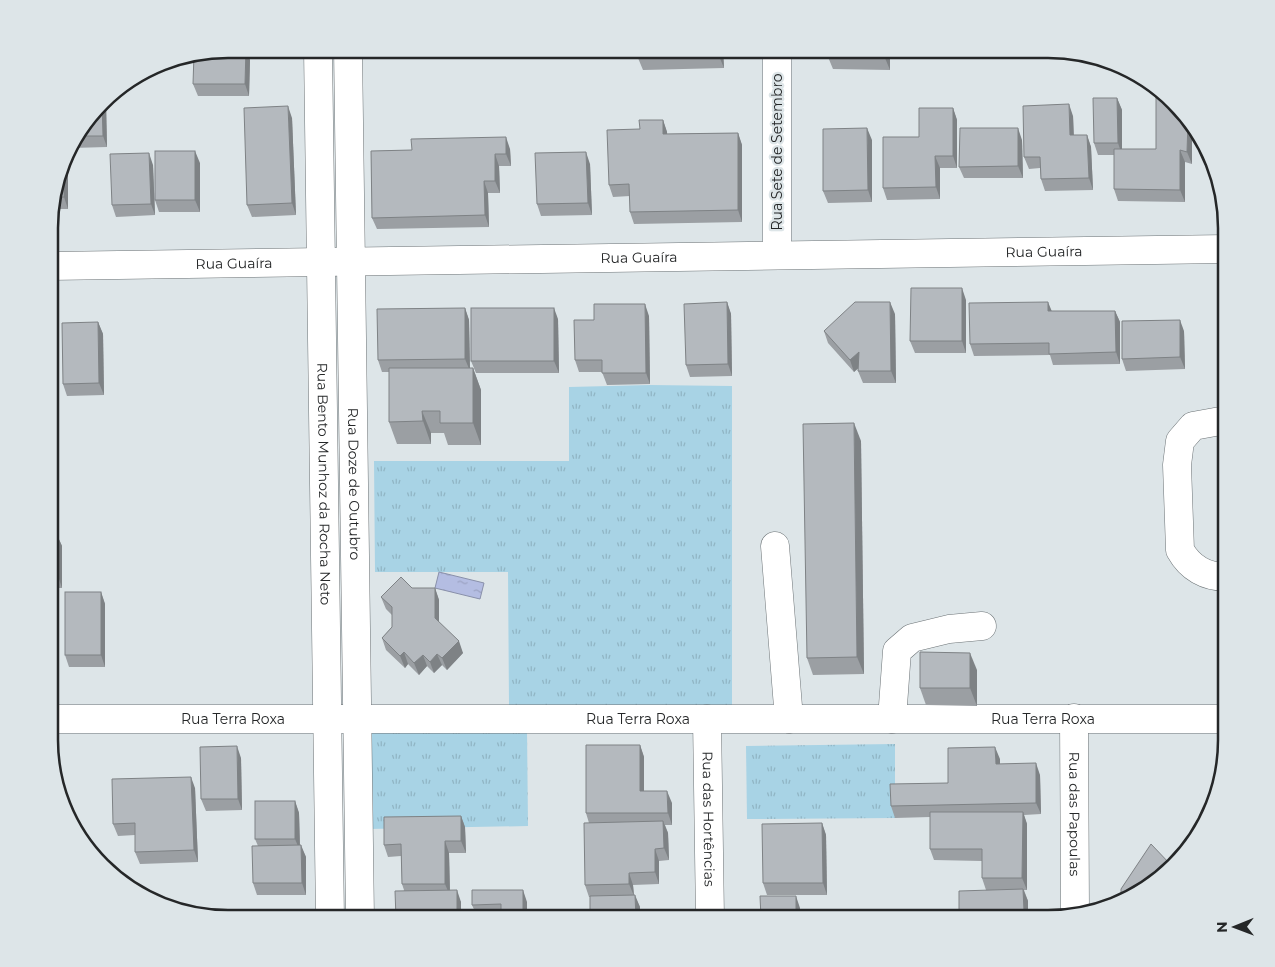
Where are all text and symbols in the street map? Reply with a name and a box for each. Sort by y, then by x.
street label: Rua Sete de Setembro [768,73,786,231]
street label: Rua Guaíra [1005,242,1083,261]
street label: Rua Guaíra [600,248,678,267]
street label: Rua Guaíra [195,254,273,273]
street label: Rua Bento Munhoz da Rocha Neto [313,363,335,606]
street label: Rua Doze de Outubro [344,408,364,561]
street label: Rua Terra Roxa [181,710,285,728]
street label: Rua Terra Roxa [586,710,690,728]
street label: Rua Terra Roxa [991,710,1095,728]
street label: Rua das Hortências [698,751,719,887]
street label: Rua das Papoulas [1065,752,1084,876]
north arrow [1210,902,1260,952]
text: N [1213,921,1231,933]

